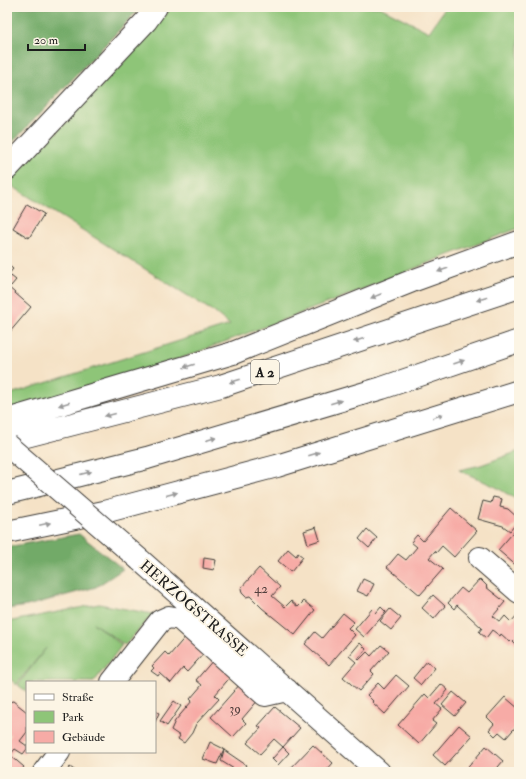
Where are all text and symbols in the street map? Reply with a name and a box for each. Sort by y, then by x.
scale bar [28,26,85,52]
text: 20 m [34,33,59,48]
one-way arrow [437,267,449,273]
one-way arrow [369,293,381,299]
one-way arrow [476,296,488,302]
one-way arrow [352,338,364,344]
one-way arrow [453,358,465,364]
road number: A 2 [251,360,279,384]
one-way arrow [182,363,194,369]
one-way arrow [229,379,241,385]
one-way arrow [330,399,342,405]
one-way arrow [58,401,70,407]
one-way arrow [104,412,116,418]
one-way arrow [433,413,445,419]
one-way arrow [205,436,217,442]
one-way arrow [309,451,321,457]
one-way arrow [79,470,92,476]
one-way arrow [166,491,178,497]
one-way arrow [39,520,51,526]
street label: HERZOGSTRASSE [136,556,252,661]
house number: 42 [254,581,268,597]
legend [26,681,156,753]
text: Straße [62,690,93,705]
house number: 39 [229,701,241,717]
text: Park [62,710,84,725]
text: Gebäude [62,730,105,745]

